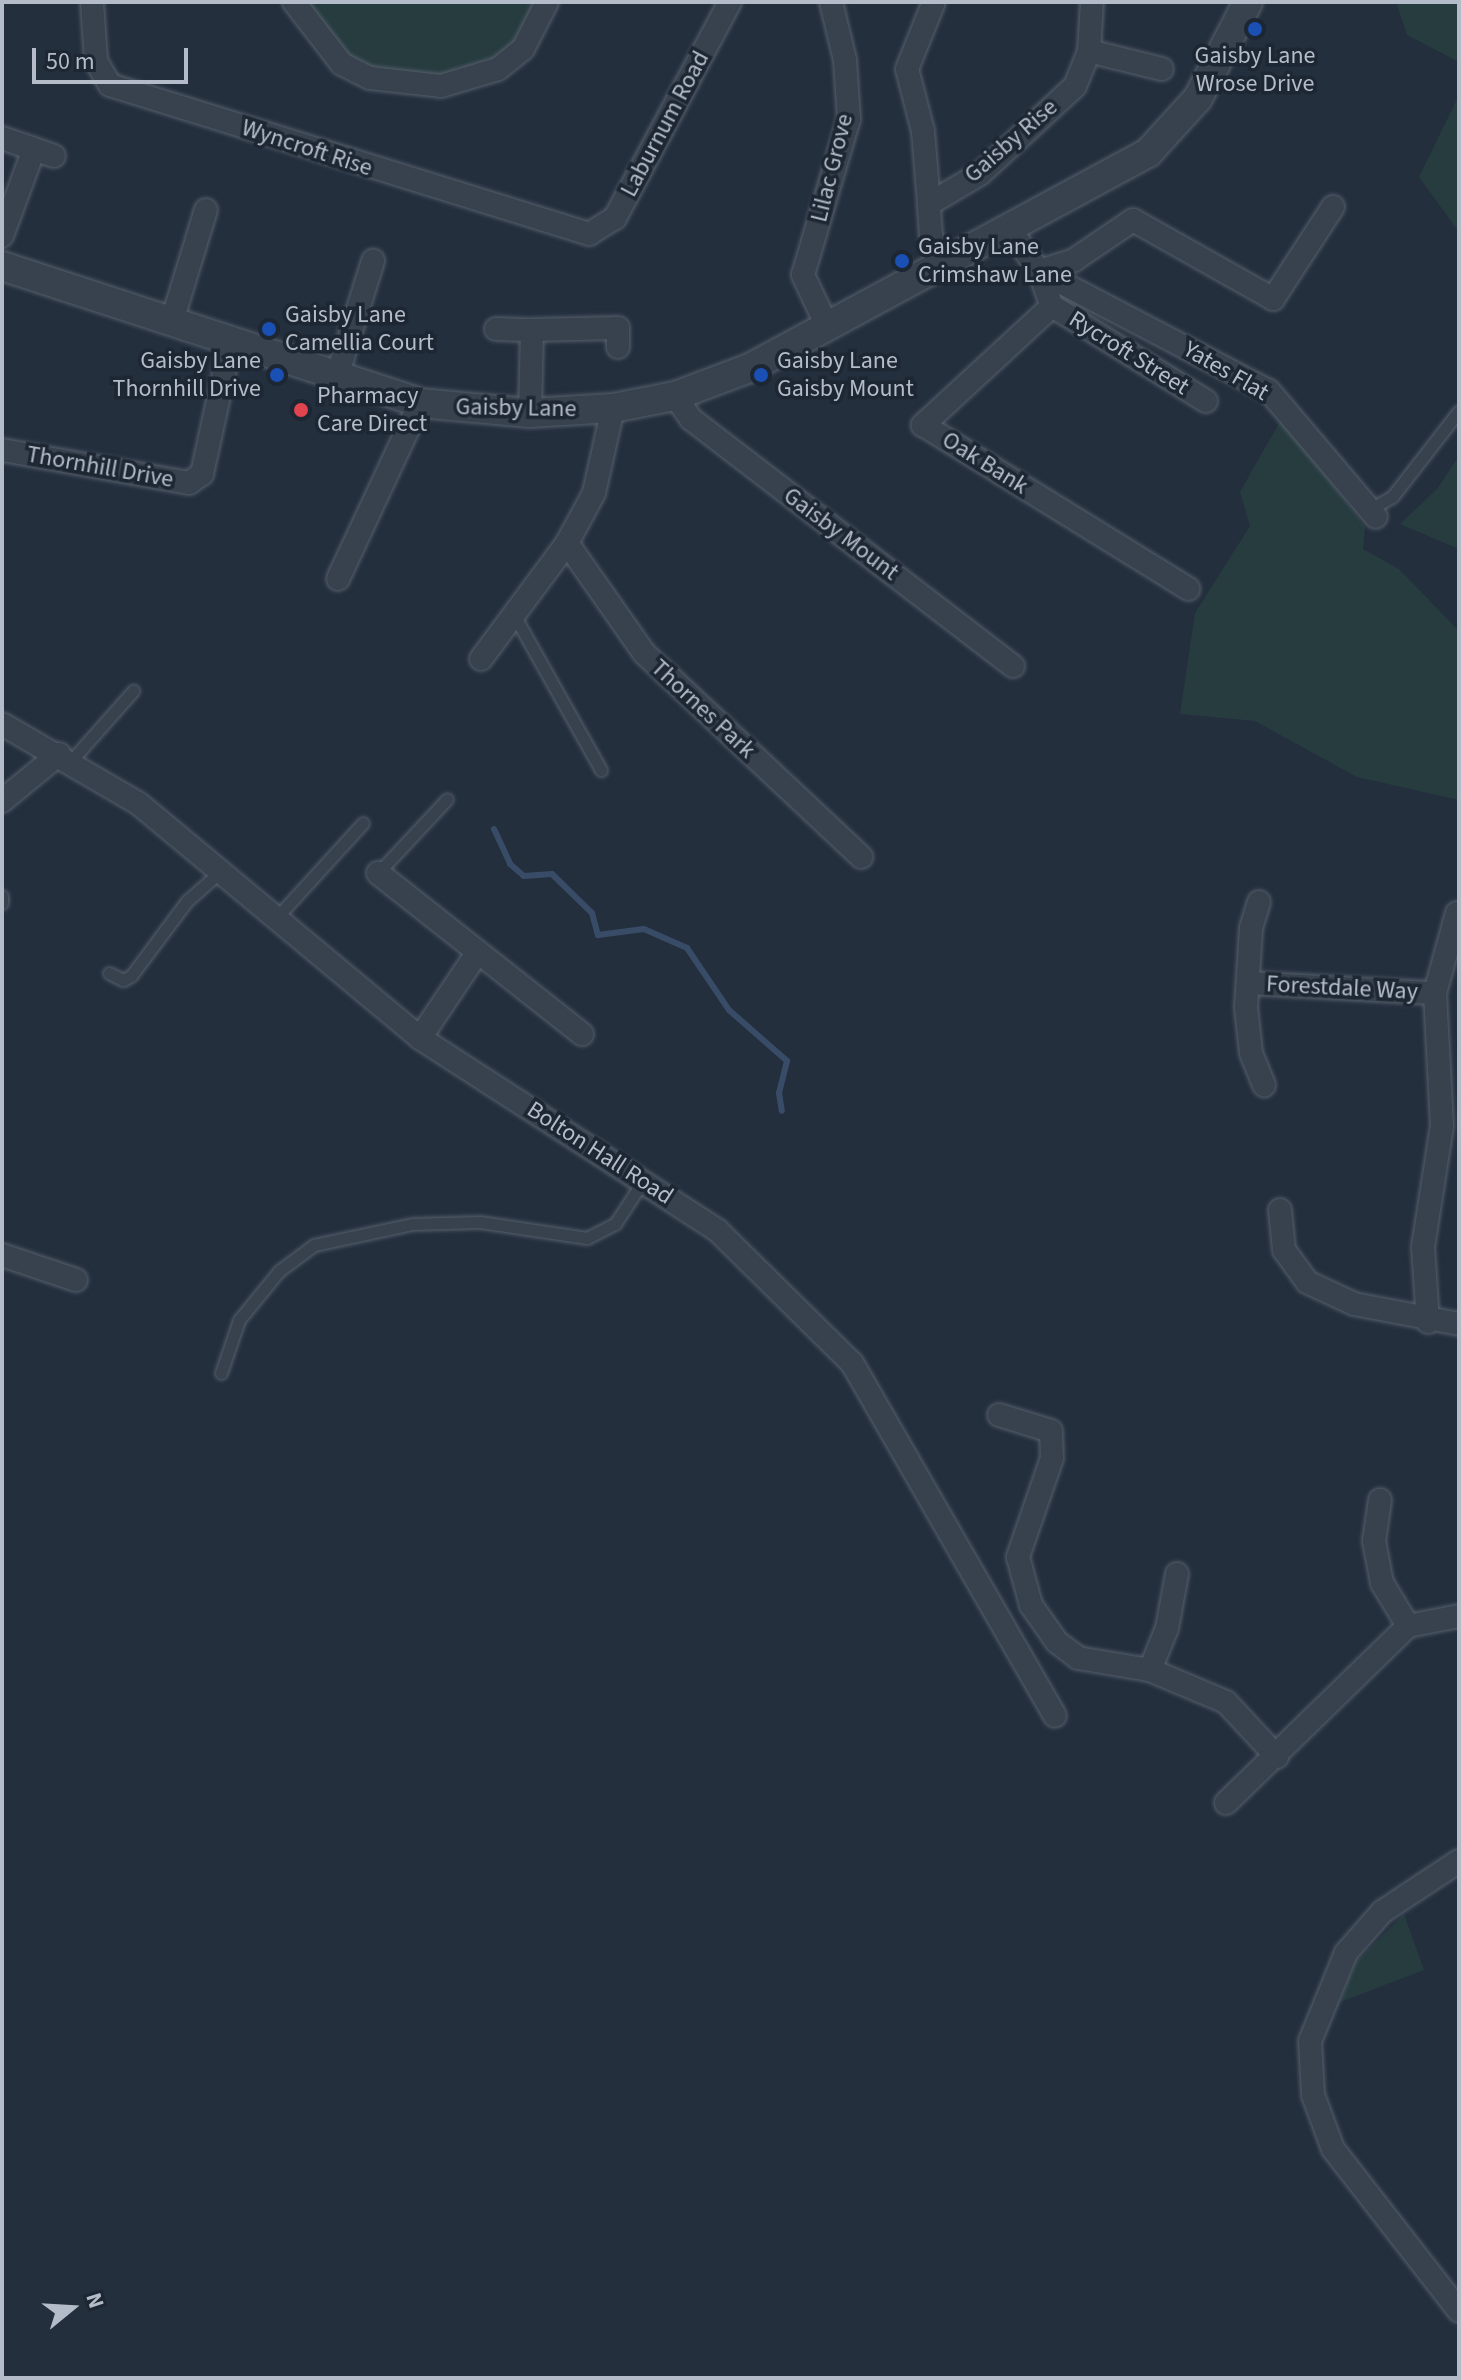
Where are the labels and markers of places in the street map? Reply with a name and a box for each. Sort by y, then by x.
marker: Gaisby Lane Wrose Drive [1246,20,1264,38]
place label: Gaisby Lane Wrose Drive [1195,42,1315,98]
place label: Gaisby Lane Crimshaw Lane [918,233,1072,289]
marker: Gaisby Lane Crimshaw Lane [893,252,911,270]
place label: Gaisby Lane Camellia Court [285,301,434,357]
marker: Gaisby Lane Camellia Court [260,320,278,338]
place label: Gaisby Lane Thornhill Drive [113,347,261,403]
place label: Gaisby Lane Gaisby Mount [777,347,914,403]
marker: Gaisby Lane Thornhill Drive [268,366,286,384]
marker: Gaisby Lane Gaisby Mount [752,366,770,384]
place label: Pharmacy Care Direct [317,382,427,438]
marker: Pharmacy Care Direct [292,401,310,419]

